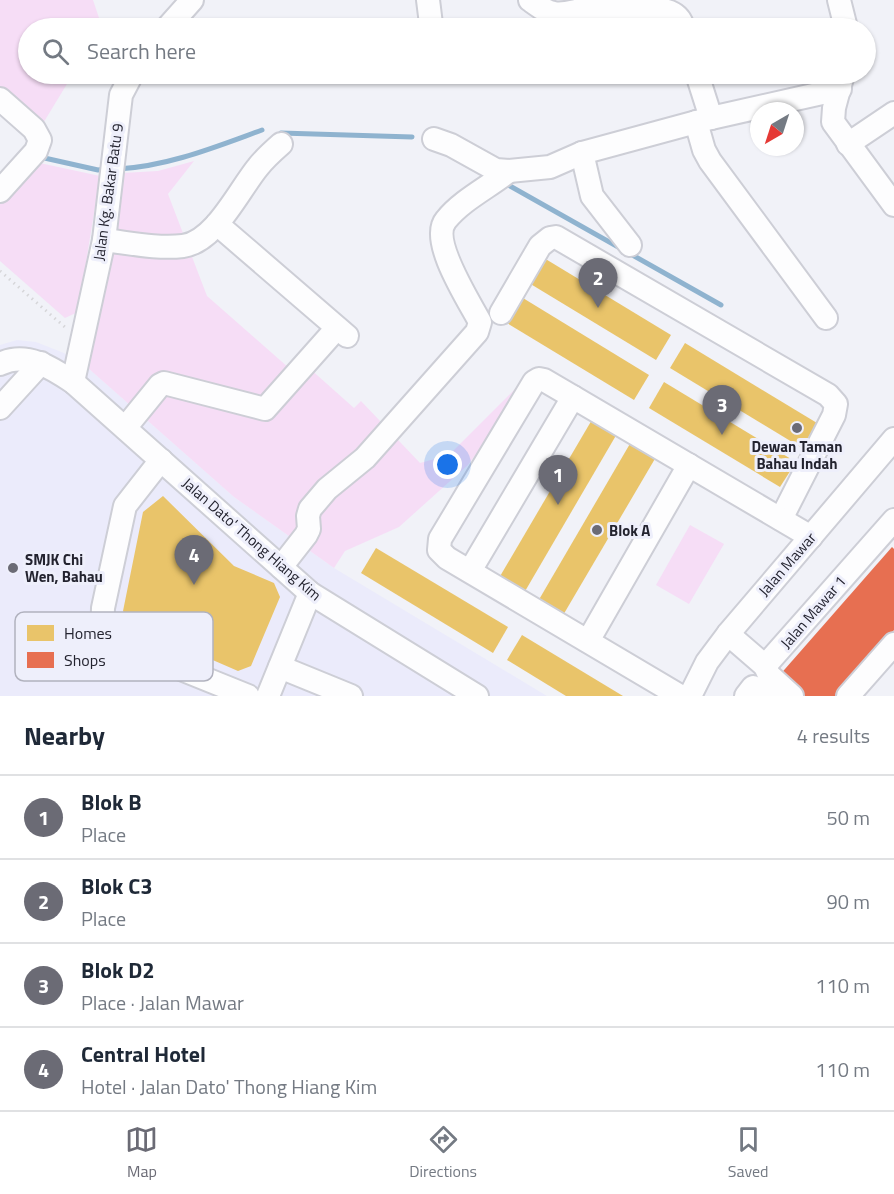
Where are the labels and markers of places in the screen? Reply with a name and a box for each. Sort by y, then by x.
pin: 2 [578,258,618,308]
pin: 3 [702,386,742,435]
marker: Dewan Taman Bahau Indah [790,421,804,435]
place label: Dewan Taman Bahau Indah [751,435,843,475]
pin: 1 [538,456,578,505]
place label: Blok A [609,519,650,542]
marker: Blok A [590,523,604,537]
pin: 4 [174,536,214,585]
place label: SMJK Chi Wen, Bahau [25,548,103,588]
marker: SMJK Chi Wen, Bahau [6,561,20,575]

